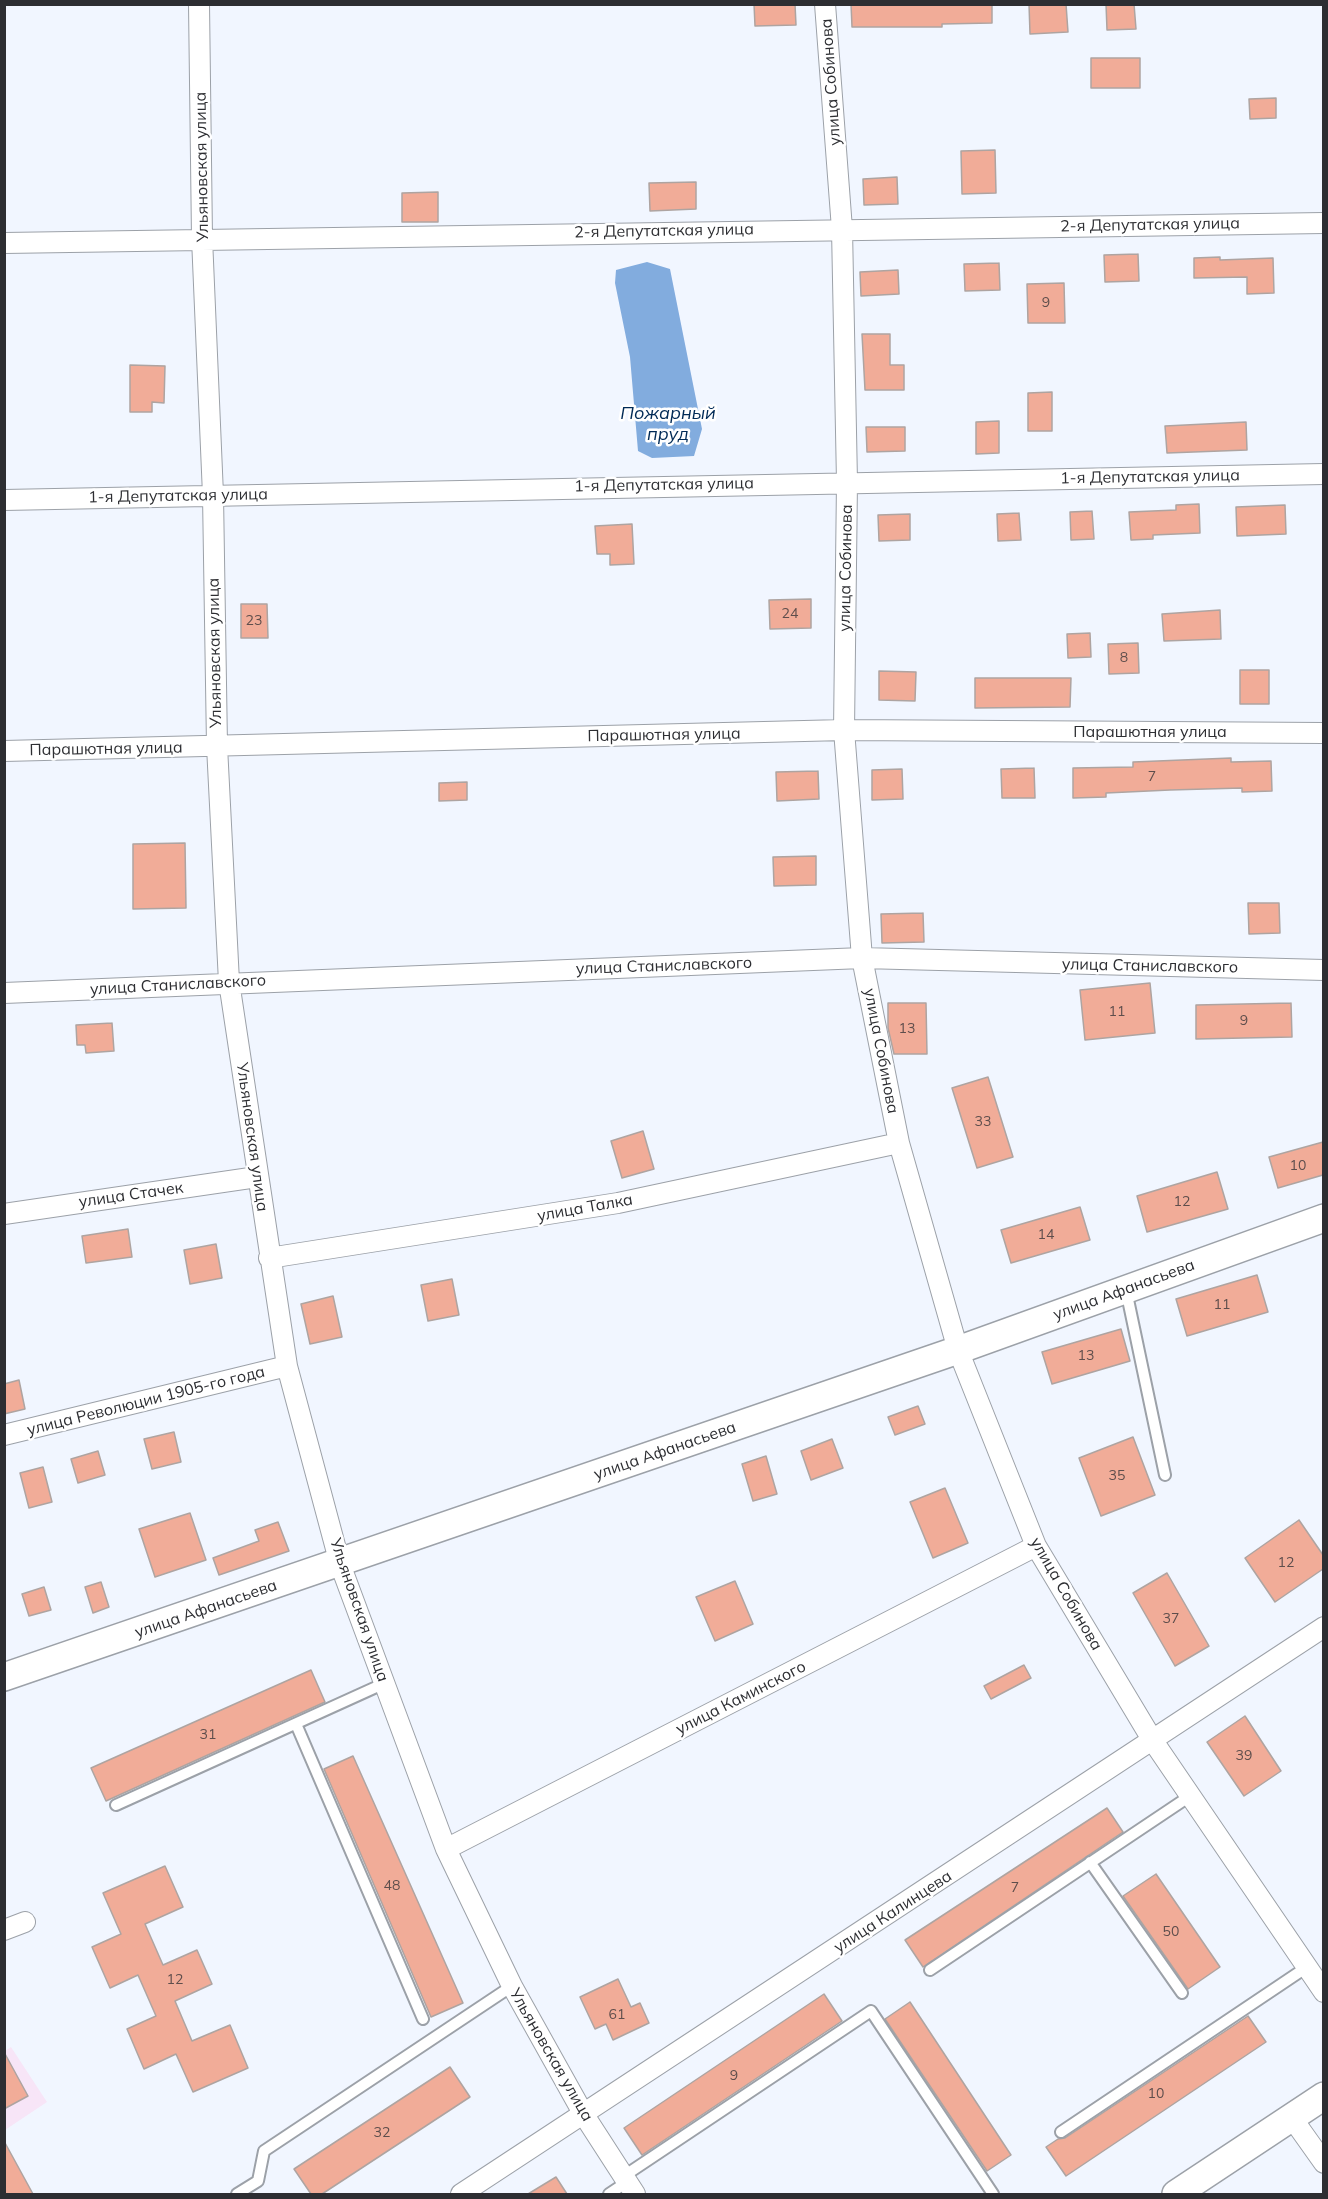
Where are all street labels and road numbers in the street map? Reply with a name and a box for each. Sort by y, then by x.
street label: улица Собинова [817,18,845,146]
street label: Ульяновская улица [191,92,213,242]
street label: 2-я Депутатская улица [1060,214,1240,236]
street label: 2-я Депутатская улица [574,220,754,242]
street label: 1-я Депутатская улица [1060,466,1240,488]
street label: 1-я Депутатская улица [574,474,754,496]
street label: 1-я Депутатская улица [88,485,268,507]
street label: улица Собинова [835,504,857,632]
street label: Ульяновская улица [204,578,226,728]
street label: Парашютная улица [1073,722,1227,742]
street label: Парашютная улица [587,724,741,746]
street label: Парашютная улица [29,738,183,760]
street label: улица Станиславского [576,953,752,979]
street label: улица Станиславского [1062,955,1238,977]
street label: улица Станиславского [89,971,267,999]
street label: улица Собинова [859,987,903,1115]
street label: Ульяновская улица [232,1061,272,1213]
street label: улица Стачек [78,1178,184,1212]
street label: улица Талка [536,1190,634,1226]
street label: улица Афанасьева [1051,1255,1197,1325]
street label: улица Революции 1905-го года [25,1362,267,1440]
street label: улица Афанасьева [591,1418,739,1484]
street label: улица Собинова [1026,1534,1106,1654]
street label: Ульяновская улица [325,1536,393,1684]
street label: улица Афанасьева [132,1576,280,1642]
street label: улица Каминского [673,1657,809,1739]
street label: улица Калинцева [830,1867,956,1957]
street label: Ульяновская улица [505,1985,597,2125]

